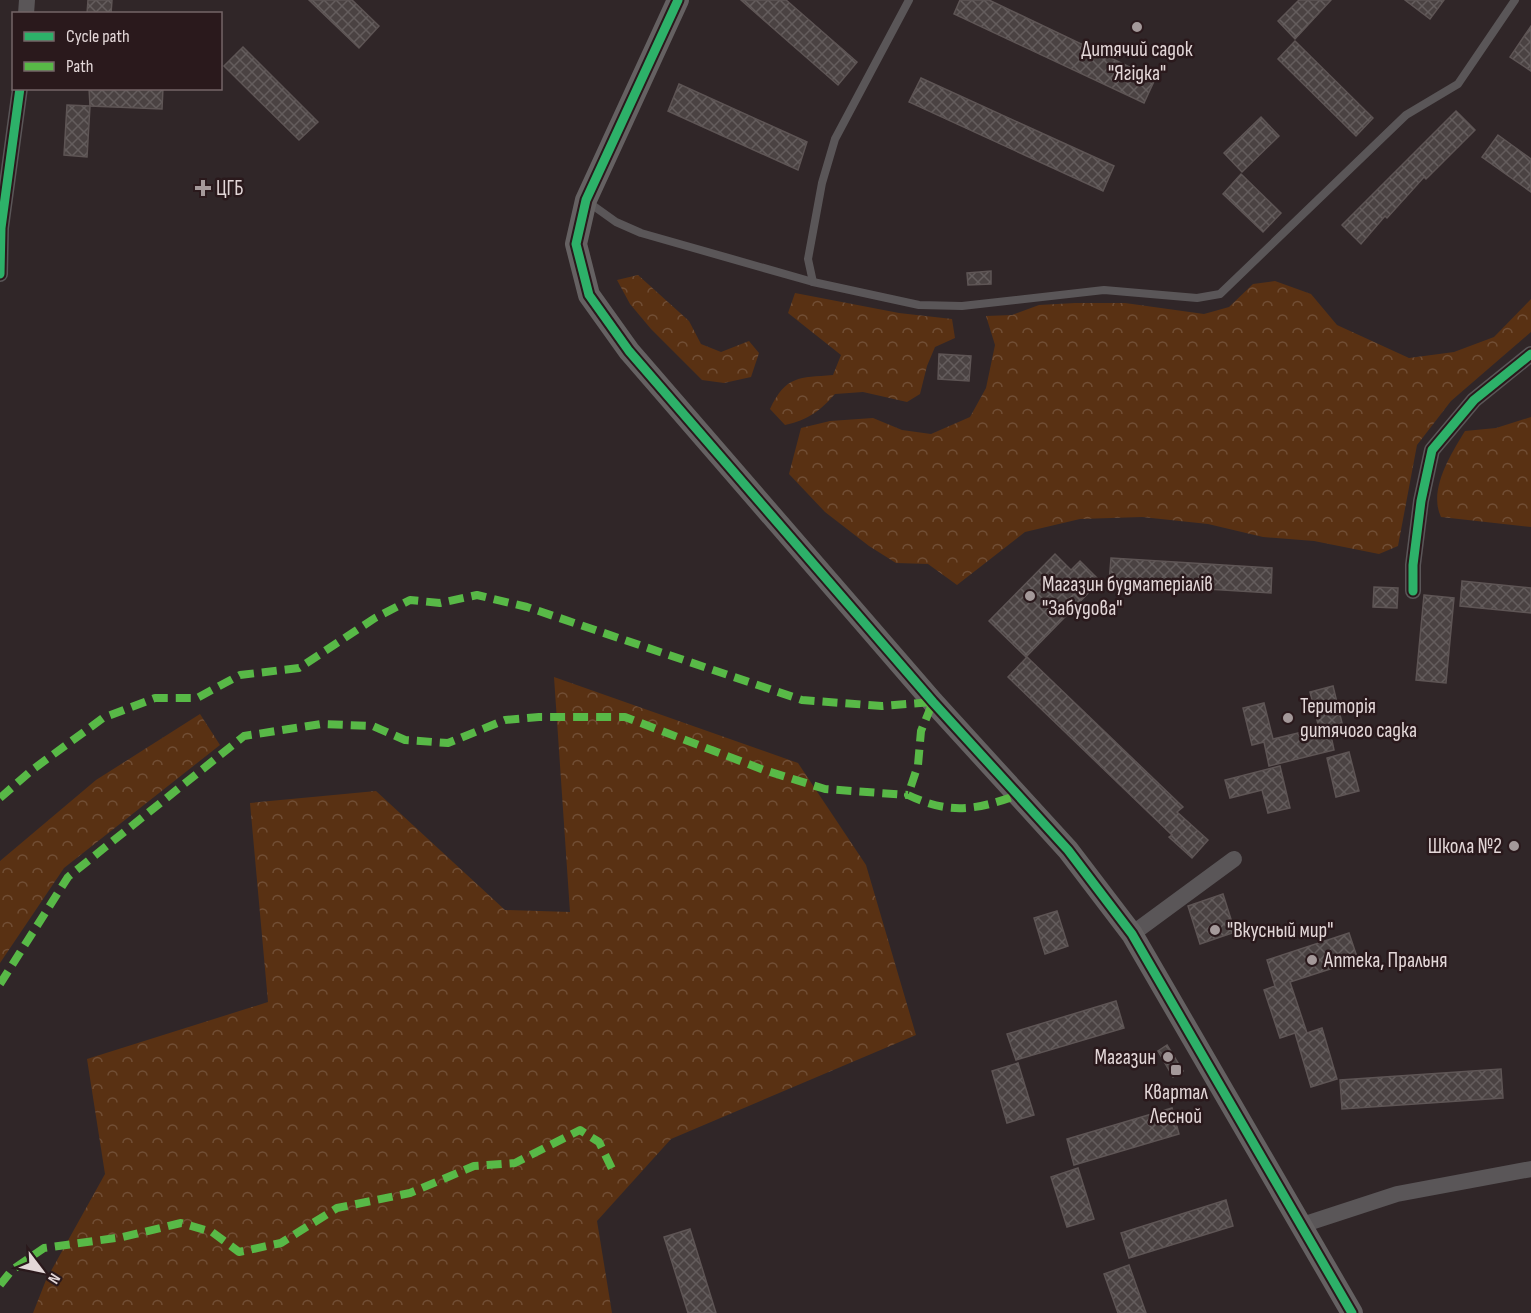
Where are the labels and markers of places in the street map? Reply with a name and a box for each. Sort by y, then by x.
marker: Дитячий садок "Ягідка" [1130,20,1144,34]
place label: Дитячий садок "Ягідка" [1081,37,1193,86]
place label: ЦГБ [216,176,243,201]
marker: ЦГБ [194,179,212,197]
place label: Магазин будматеріалів "Забудова" [1042,572,1213,621]
marker: Магазин будматеріалів "Забудова" [1023,589,1037,603]
place label: Територія дитячого садка [1300,694,1417,743]
marker: Територія дитячого садка [1281,711,1295,725]
place label: Школа №2 [1428,834,1502,859]
marker: Школа №2 [1507,839,1521,853]
place label: "Вкусный мир" [1227,918,1333,943]
marker: "Вкусный мир" [1208,923,1222,937]
place label: Аптека, Пральня [1323,948,1447,973]
marker: Аптека, Пральня [1305,953,1319,967]
place label: Магазин [1094,1045,1156,1070]
marker: Магазин [1161,1050,1175,1064]
marker: Квартал Лесной [1169,1063,1183,1077]
place label: Квартал Лесной [1144,1080,1208,1129]

